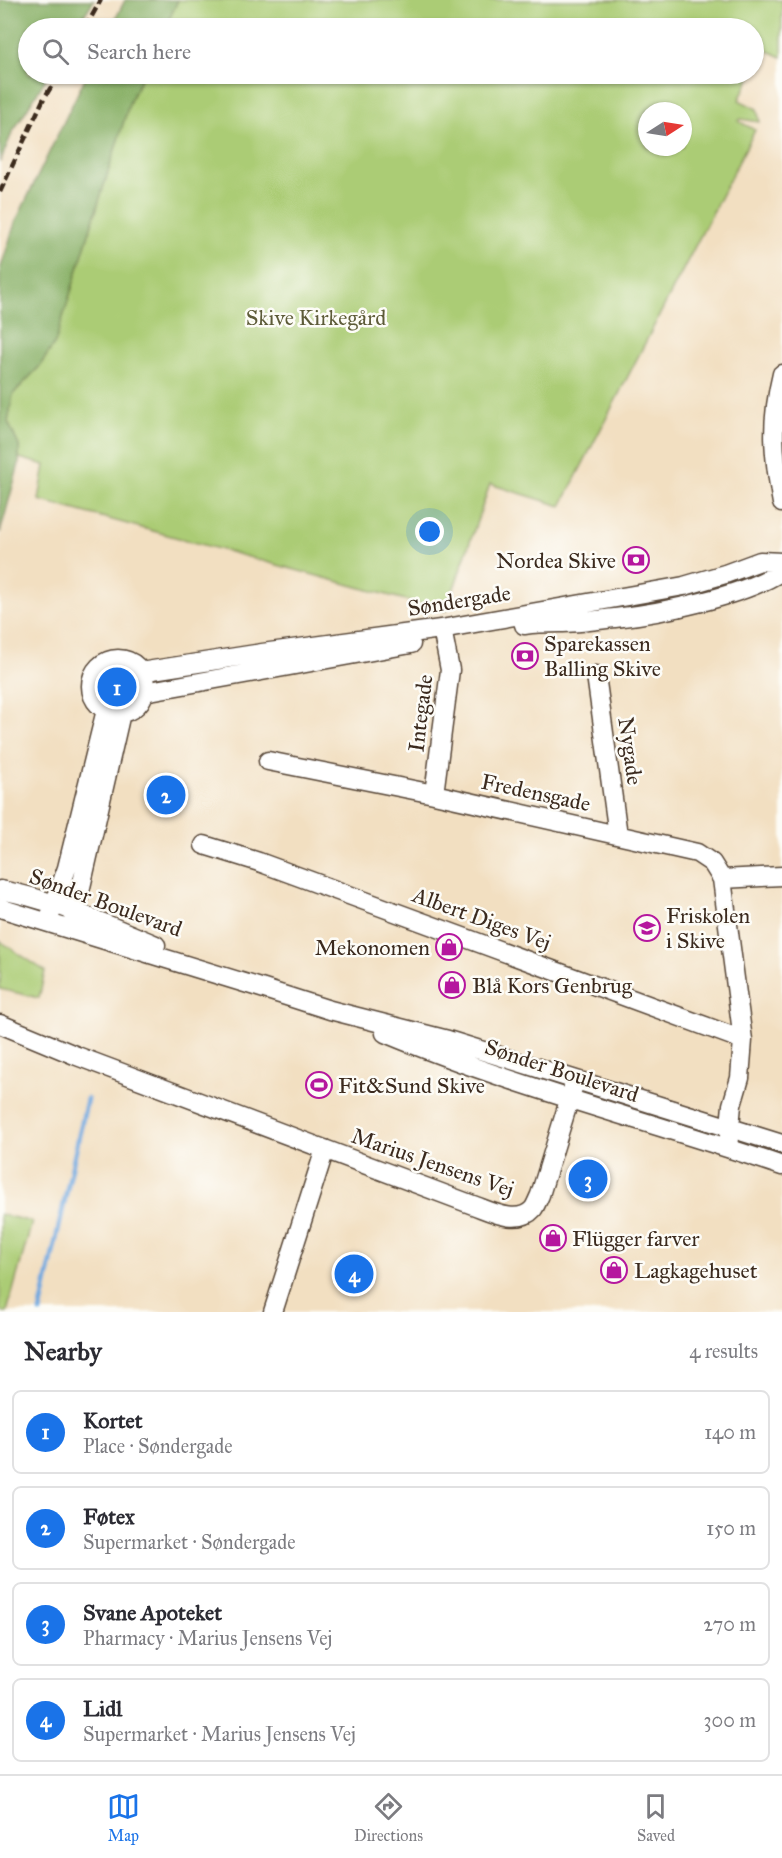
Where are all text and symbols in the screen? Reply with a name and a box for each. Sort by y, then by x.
search box [18,18,764,84]
icon: search [39,35,72,68]
text: Search here [87,38,191,65]
north arrow [638,102,692,156]
park label: Skive Kirkegård [246,304,386,331]
your location [415,517,444,546]
bank icon: Nordea Skive [621,545,651,575]
place label: Nordea Skive [496,547,616,574]
street label: Søndergade [406,579,513,622]
place label: Sparekassen Balling Skive [544,630,661,682]
bank icon: Sparekassen Balling Skive [510,641,540,671]
pin: 1 [98,664,136,710]
street label: Integade [402,673,439,753]
street label: Nygade [612,715,649,787]
street label: Fredensgade [479,768,593,817]
pin: 2 [146,772,186,818]
street label: Sønder Boulevard [26,862,186,943]
street label: Albert Diges Vej [408,881,555,956]
place label: Friskolen i Skive [666,902,750,954]
school or university icon: Friskolen i Skive [632,913,662,943]
shop icon: Mekonomen [434,932,464,962]
place label: Mekonomen [315,934,430,961]
shop icon: Blå Kors Genbrug [437,970,467,1000]
place label: Blå Kors Genbrug [472,972,633,999]
street label: Sønder Boulevard [481,1033,642,1108]
sports icon: Fit&Sund Skive [304,1070,334,1100]
place label: Fit&Sund Skive [338,1072,485,1099]
street label: Marius Jensens Vej [348,1122,518,1203]
pin: 3 [568,1156,608,1202]
shop icon: Flügger farver [538,1223,568,1253]
place label: Flügger farver [572,1225,700,1252]
pin: 4 [334,1252,374,1296]
shop icon: Lagkagehuset [599,1255,629,1285]
place label: Lagkagehuset [634,1257,758,1284]
text: Nearby [24,1335,102,1367]
text: 4 results [689,1339,758,1363]
text: Kortet [83,1407,142,1434]
text: 1 [42,1420,49,1444]
text: 140 m [704,1420,756,1444]
text: Place · Søndergade [83,1434,233,1458]
text: Føtex [83,1503,135,1530]
text: 2 [41,1516,50,1540]
text: 150 m [706,1516,756,1540]
text: Supermarket · Søndergade [83,1530,296,1554]
text: Svane Apoteket [83,1599,222,1626]
text: 3 [42,1612,50,1636]
text: 270 m [703,1612,756,1636]
text: Pharmacy · Marius Jensens Vej [83,1626,332,1650]
text: Lidl [83,1695,122,1722]
text: 4 [40,1708,51,1732]
text: 300 m [704,1708,756,1732]
text: Supermarket · Marius Jensens Vej [83,1722,356,1746]
tab: Map [107,1790,140,1845]
tab: Directions [354,1790,423,1845]
tab: Saved [637,1790,675,1845]

